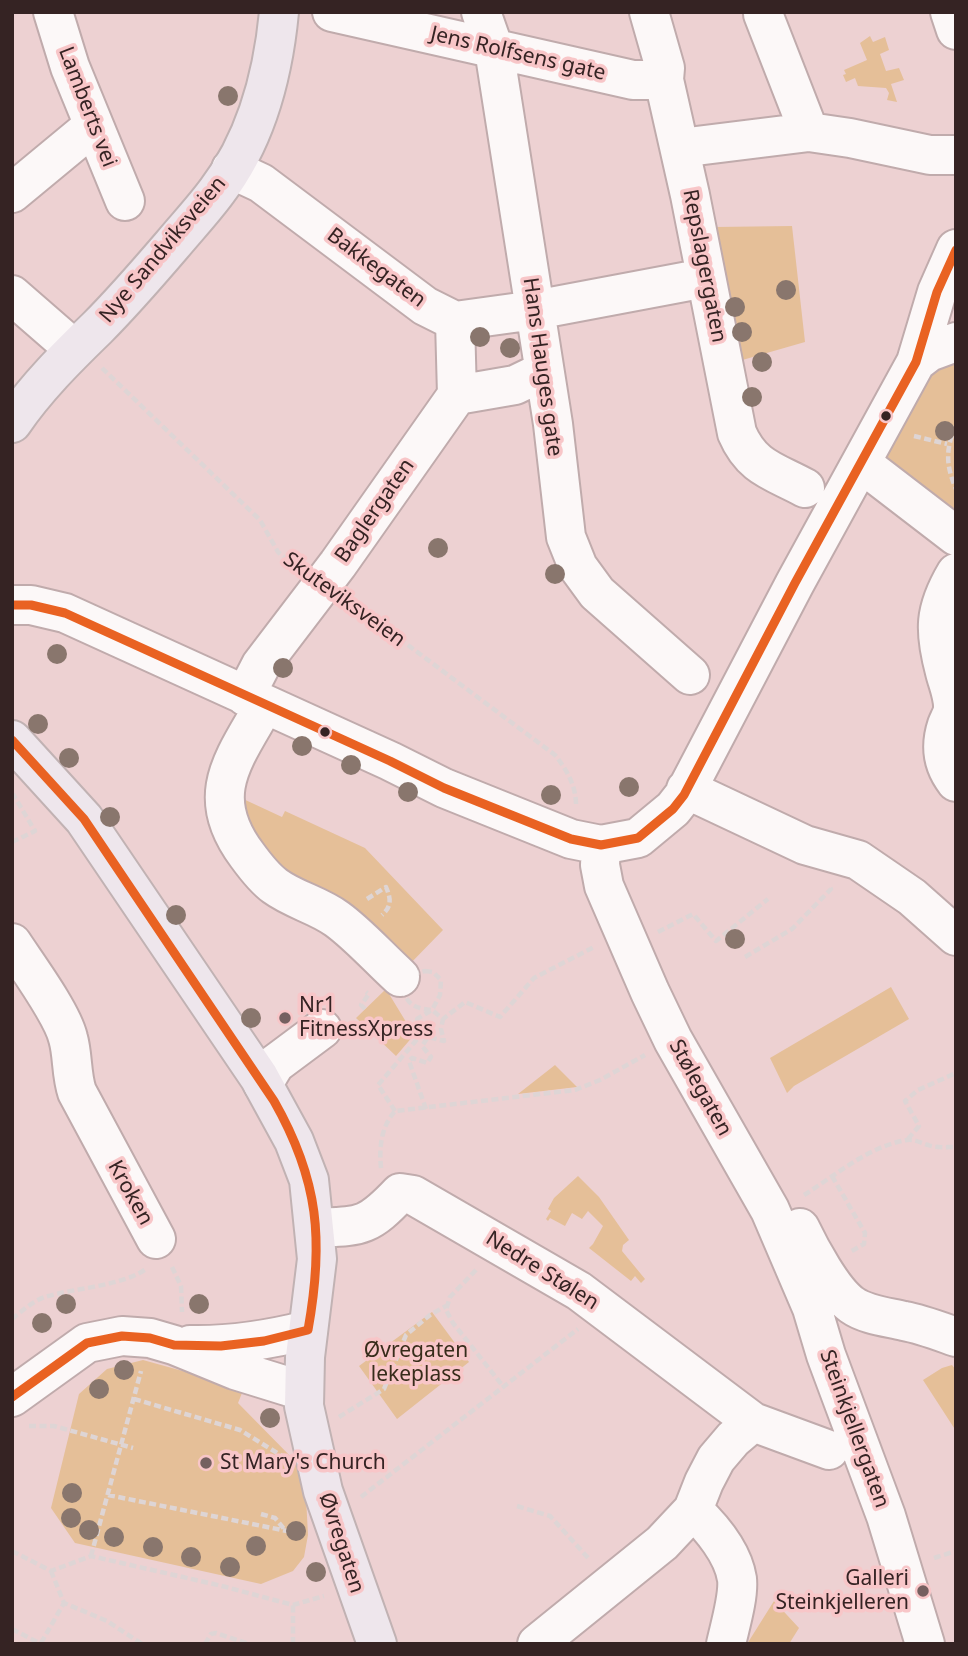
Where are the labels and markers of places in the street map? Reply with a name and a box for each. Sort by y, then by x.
unlabelled marker [879,409,893,423]
unlabelled marker [318,725,332,739]
place label: Nr1 FitnessXpress [299,993,433,1043]
marker: Nr1 FitnessXpress [277,1010,293,1026]
place label: St Mary's Church [220,1450,386,1476]
marker: St Mary's Church [198,1455,214,1471]
place label: Galleri Steinkjelleren [775,1566,909,1616]
marker: Galleri Steinkjelleren [915,1583,931,1599]

